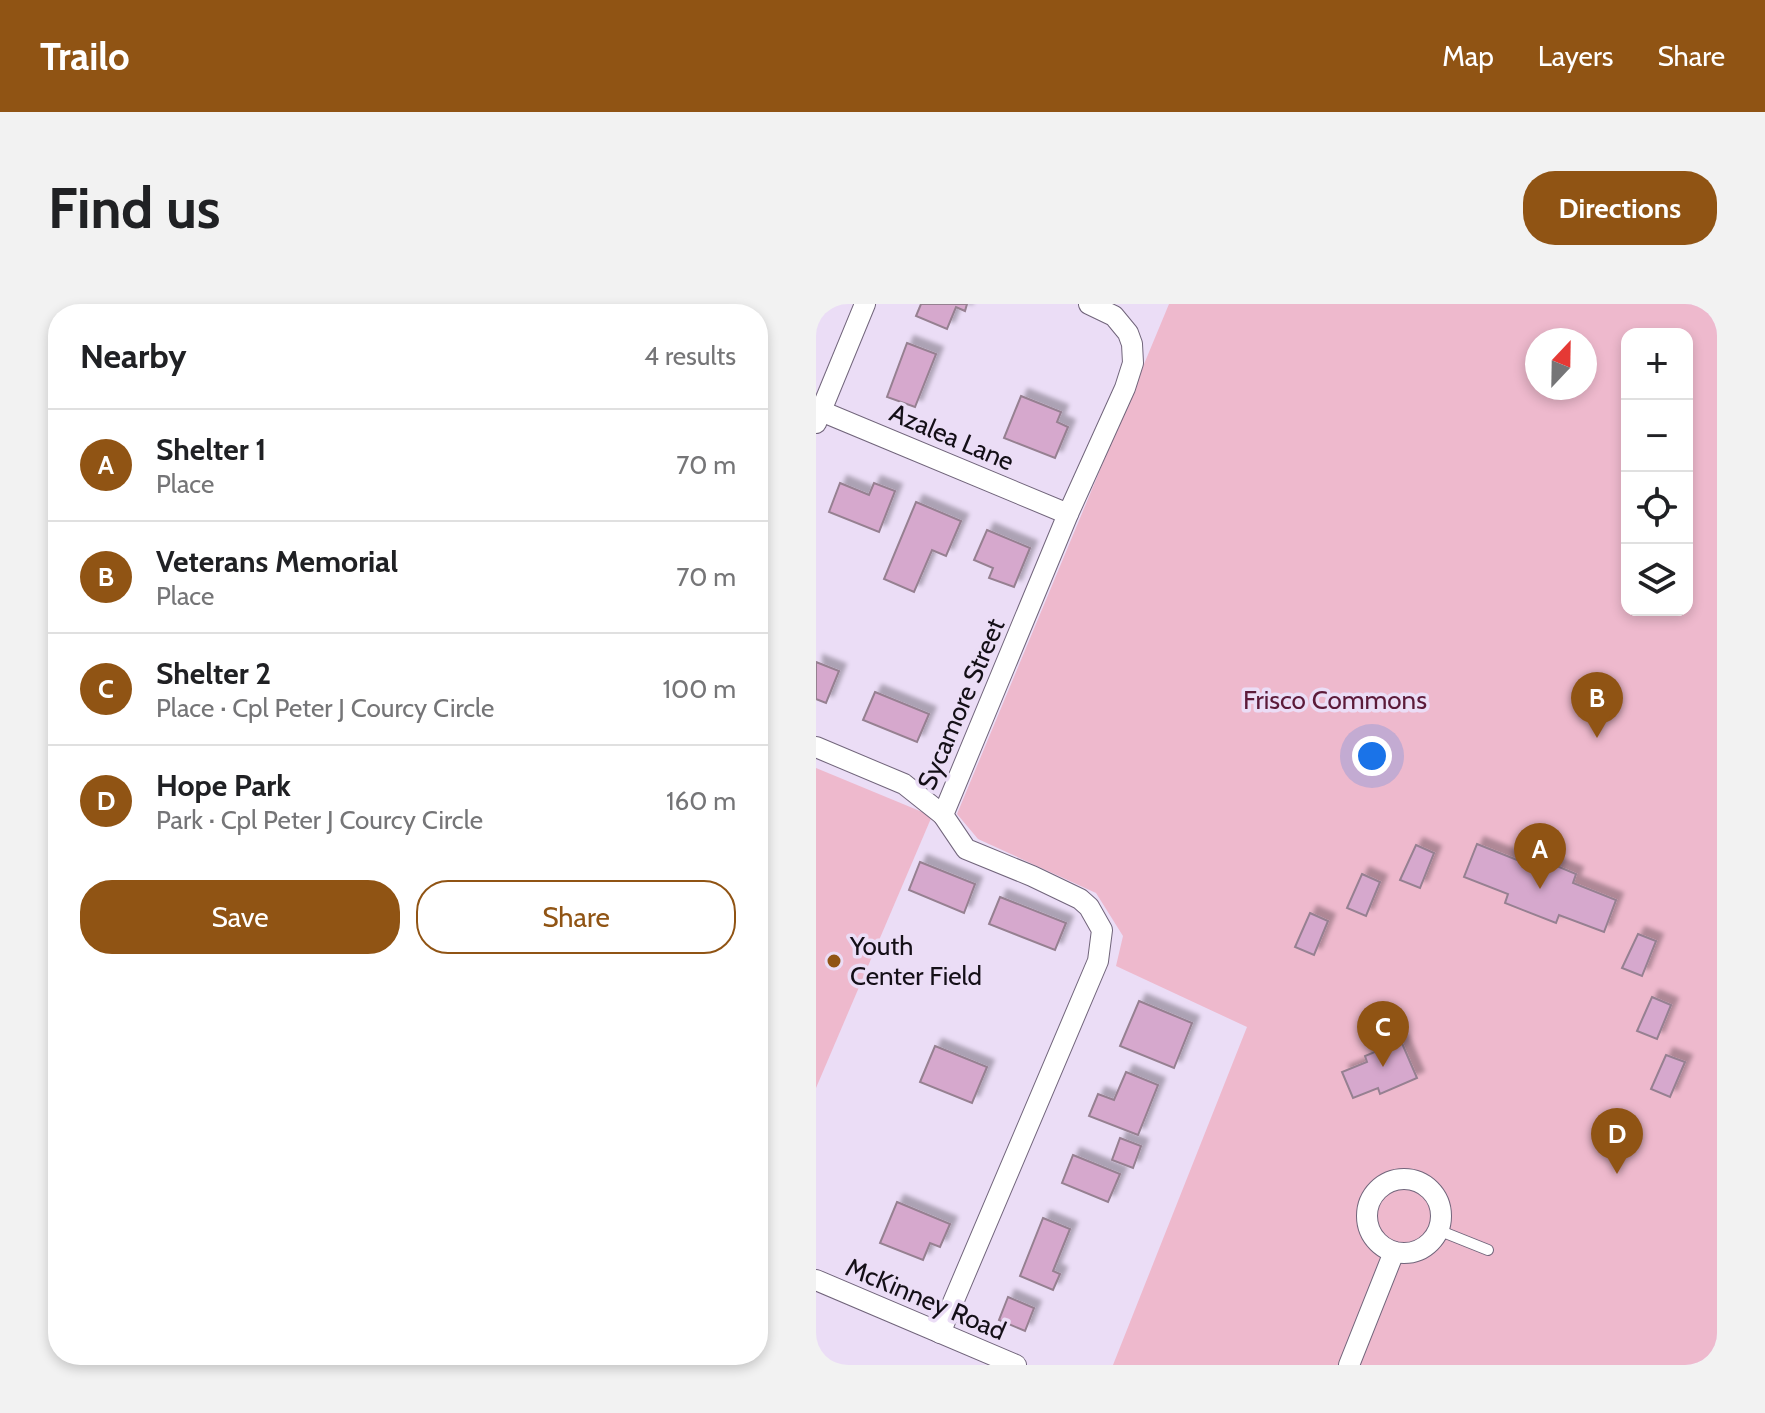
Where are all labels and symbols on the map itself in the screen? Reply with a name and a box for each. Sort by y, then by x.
north arrow [1525,328,1597,400]
street label: Azalea Lane [885,397,1019,477]
street label: Sycamore Street [911,613,1012,794]
pin: B [1571,672,1623,738]
park label: Frisco Commons [1243,684,1427,716]
your location [1352,736,1392,776]
pin: A [1514,823,1566,889]
place label: Youth Center Field [849,930,982,992]
marker: Youth Center Field [825,952,843,970]
pin: C [1357,1001,1409,1067]
pin: D [1591,1108,1643,1174]
street label: McKinney Road [841,1251,1011,1347]

